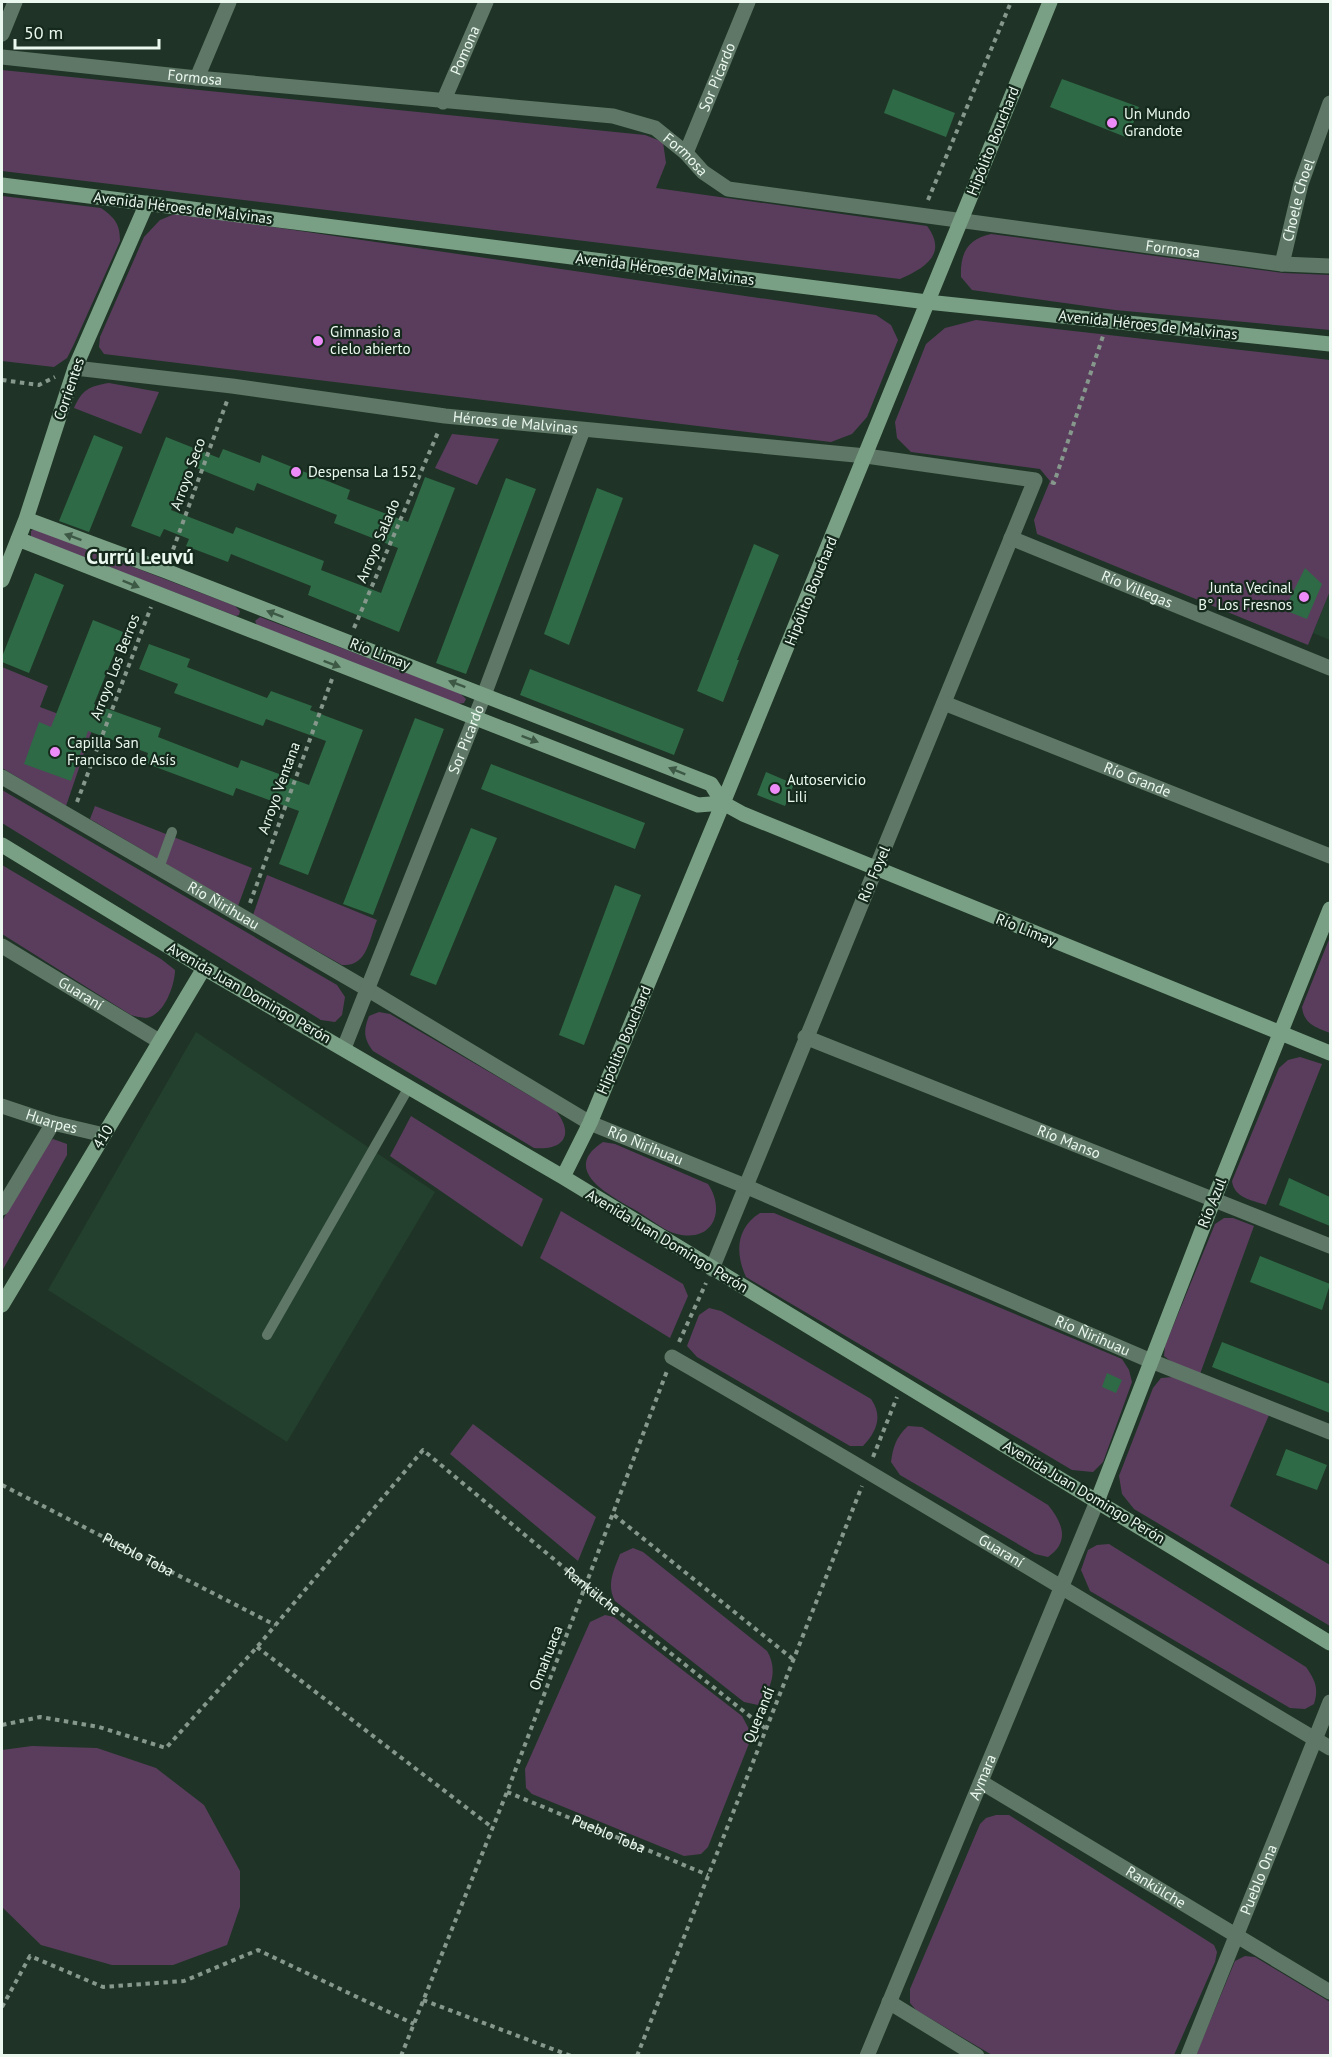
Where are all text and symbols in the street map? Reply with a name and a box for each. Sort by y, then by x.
scale bar [15,12,159,50]
text: 50 m [24,21,63,44]
street label: Pomona [446,23,484,78]
street label: Sor Picardo [694,40,739,114]
street label: Formosa [167,65,223,89]
street label: Hipólito Bouchard [962,83,1023,198]
place label: Un Mundo Grandote [1124,104,1190,140]
marker: Un Mundo Grandote [1105,116,1119,130]
street label: Formosa [659,128,712,180]
street label: Choele Choel [1278,155,1319,243]
street label: Avenida Héroes de Malvinas [93,187,274,228]
street label: Formosa [1144,236,1201,262]
street label: Avenida Héroes de Malvinas [575,248,756,289]
street label: Avenida Héroes de Malvinas [1058,306,1239,343]
place label: Gimnasio a cielo abierto [330,322,411,358]
marker: Gimnasio a cielo abierto [311,334,325,348]
street label: Corrientes [49,355,88,423]
street label: Héroes de Malvinas [452,407,579,438]
street label: Arroyo Seco [166,435,209,513]
place label: Despensa La 152 [308,462,417,481]
marker: Despensa La 152 [289,465,303,479]
street label: Arroyo Salado [351,496,404,586]
one-way arrow [64,531,82,541]
street label: Hipólito Bouchard [780,533,841,648]
district label: Currú Leuvú [86,543,194,570]
street label: Río Villegas [1099,566,1175,612]
place label: Junta Vecinal B° Los Fresnos [1198,578,1293,614]
one-way arrow [122,580,140,589]
marker: Junta Vecinal B° Los Fresnos [1297,590,1311,604]
one-way arrow [266,608,284,618]
street label: Arroyo Los Berros [86,611,143,722]
street label: Río Limay [347,633,413,674]
one-way arrow [323,660,341,669]
one-way arrow [448,679,466,688]
street label: Sor Picardo [444,702,488,777]
place label: Capilla San Francisco de Asís [67,733,176,769]
one-way arrow [521,735,539,744]
street label: Arroyo Ventana [253,739,304,837]
marker: Capilla San Francisco de Asís [48,745,62,759]
street label: Río Grande [1101,757,1174,801]
one-way arrow [668,766,686,776]
place label: Autoservicio Lili [787,770,866,806]
marker: Autoservicio Lili [768,782,782,796]
street label: Río Foyel [853,842,894,905]
street label: Río Ñirihuau [184,877,263,933]
street label: Río Limay [993,909,1059,950]
street label: Avenida Juan Domingo Perón [164,938,335,1047]
street label: Guaraní [55,972,107,1014]
street label: Hipólito Bouchard [592,983,655,1097]
street label: Huarpes [23,1105,79,1137]
street label: Río Manso [1035,1120,1104,1163]
street label: 410 [88,1121,117,1152]
street label: Río Ñirihuau [605,1121,686,1169]
street label: Río Azul [1193,1175,1230,1230]
street label: Avenida Juan Domingo Perón [583,1185,752,1297]
street label: Río Ñirihuau [1052,1311,1133,1360]
street label: Avenida Juan Domingo Perón [1000,1436,1169,1548]
street label: Pueblo Toba [99,1528,177,1581]
street label: Guaraní [975,1530,1027,1571]
street label: Rankülche [561,1562,625,1619]
street label: Omahuaca [525,1623,567,1693]
street label: Querandí [739,1684,778,1746]
street label: Aymara [964,1751,1000,1802]
street label: Pueblo Toba [569,1810,648,1857]
street label: Pueblo Ona [1236,1842,1281,1917]
street label: Rankülche [1123,1861,1190,1912]

